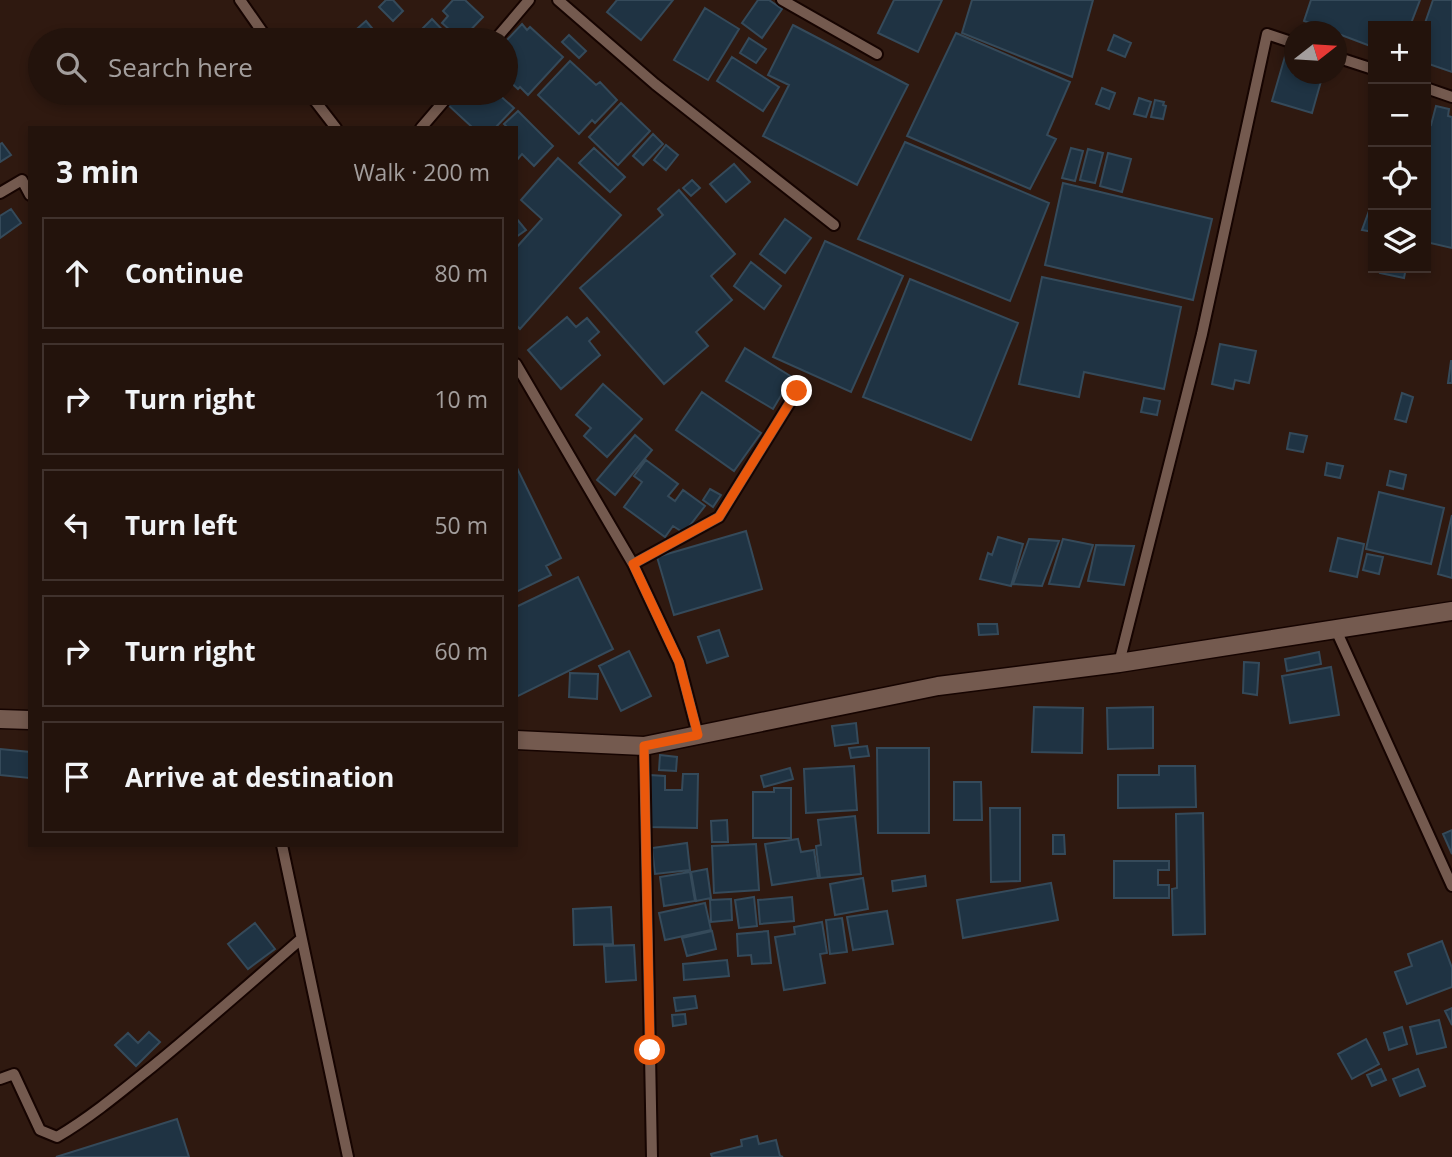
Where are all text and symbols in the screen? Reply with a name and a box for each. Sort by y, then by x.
north arrow [1284,21,1347,84]
map controls [1368,21,1431,273]
button: + [1368,21,1431,84]
search box [28,28,518,105]
icon: search [52,48,90,86]
text: Search here [108,49,253,85]
button: − [1368,84,1431,147]
button: locate [1368,147,1431,210]
text: 3 min [56,151,139,192]
text: Walk · 200 m [353,156,490,188]
button: layers [1368,210,1431,273]
icon: ahead [58,254,96,292]
text: Continue [125,255,244,291]
text: 80 m [434,257,488,289]
route end [781,375,812,406]
icon: right [58,380,96,418]
text: Turn right [125,381,256,417]
text: 10 m [434,383,488,415]
icon: left [58,506,96,544]
text: Turn left [125,507,237,543]
text: 50 m [434,509,488,541]
icon: right [58,632,96,670]
text: Turn right [125,633,256,669]
text: 60 m [434,635,488,667]
icon: arrive [58,758,96,796]
text: Arrive at destination [125,759,394,795]
route start [634,1034,665,1065]

